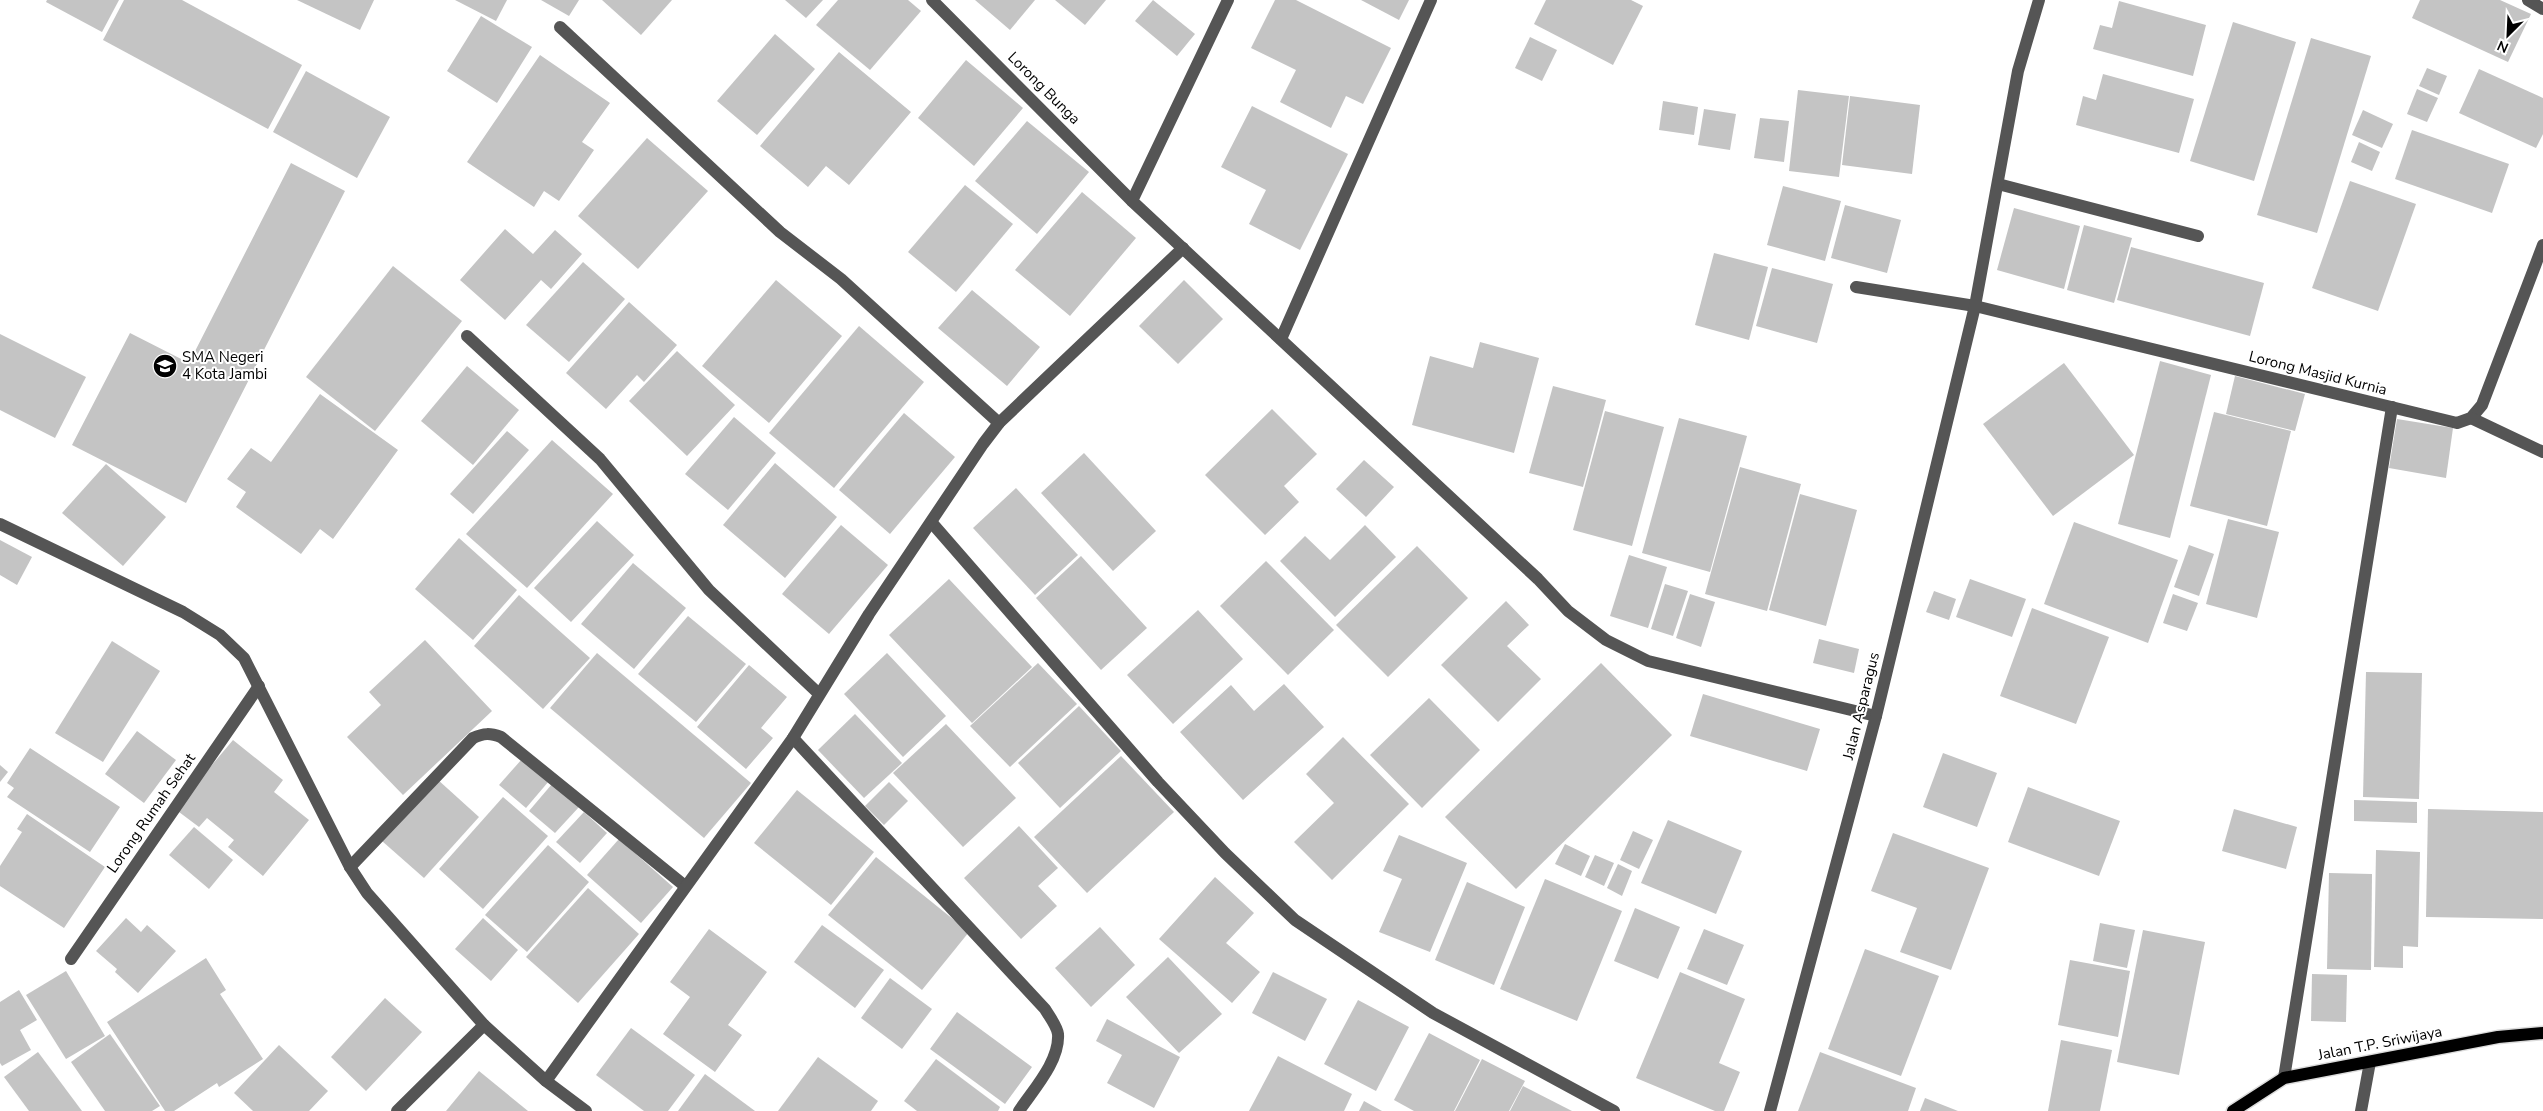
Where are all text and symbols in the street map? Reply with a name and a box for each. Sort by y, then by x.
north arrow [2483,10,2533,60]
text: N [2494,36,2512,57]
street label: Lorong Bunga [1003,47,1085,129]
street label: Lorong Masjid Kurnia [2247,346,2389,400]
place label: SMA Negeri 4 Kota Jambi [182,347,267,384]
school or university icon: SMA Negeri 4 Kota Jambi [152,353,178,379]
street label: Jalan Asparagus [1838,650,1884,763]
street label: Lorong Rumah Sehat [102,749,200,877]
street label: Jalan T.P. Sriwijaya [2315,1021,2444,1065]

